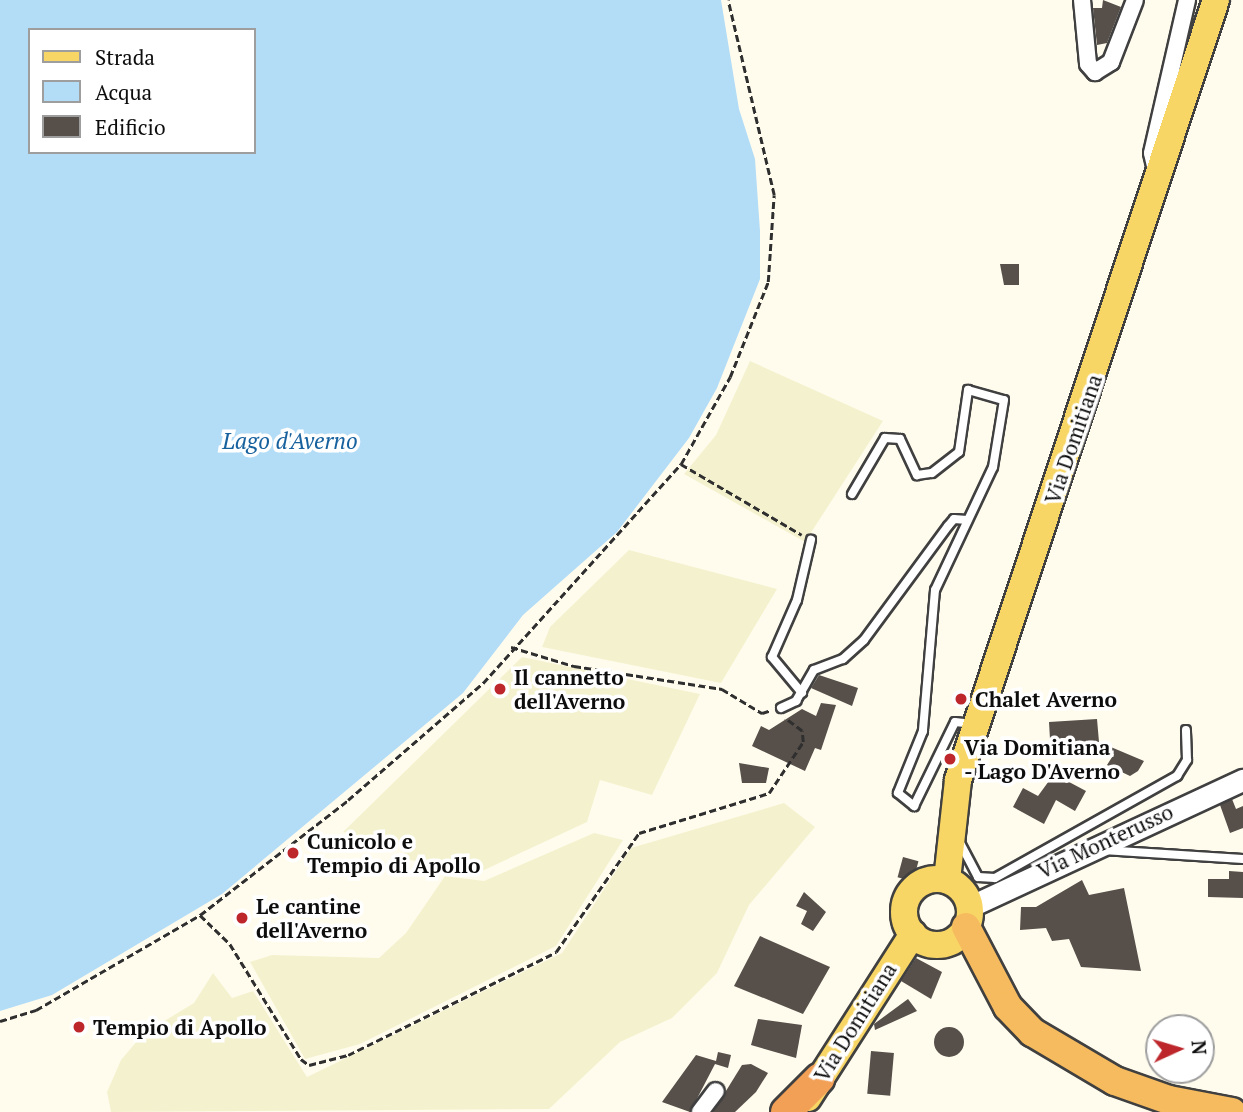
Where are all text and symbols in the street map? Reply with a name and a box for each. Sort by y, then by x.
legend [28,28,256,154]
text: Strada [95,43,155,71]
text: Acqua [95,78,152,106]
text: Edificio [95,113,166,141]
street label: Via Domitiana [1039,371,1107,507]
water label: Lago d'Averno [222,427,358,455]
place label: Il cannetto dell'Averno [514,664,625,714]
marker: Il cannetto dell'Averno [492,681,508,697]
place label: Chalet Averno [975,686,1117,712]
marker: Chalet Averno [953,691,969,707]
place label: Via Domitiana - Lago D'Averno [964,734,1121,784]
marker: Via Domitiana - Lago D'Averno [942,751,958,767]
street label: Via Monterusso [1033,799,1177,883]
place label: Cunicolo e Tempio di Apollo [307,828,481,878]
marker: Cunicolo e Tempio di Apollo [285,845,301,861]
place label: Le cantine dell'Averno [256,893,367,943]
marker: Le cantine dell'Averno [234,910,250,926]
street label: Via Domitiana [809,958,901,1086]
place label: Tempio di Apollo [93,1014,267,1040]
north arrow [1145,1014,1215,1084]
marker: Tempio di Apollo [71,1019,87,1035]
text: N [1186,1040,1212,1056]

